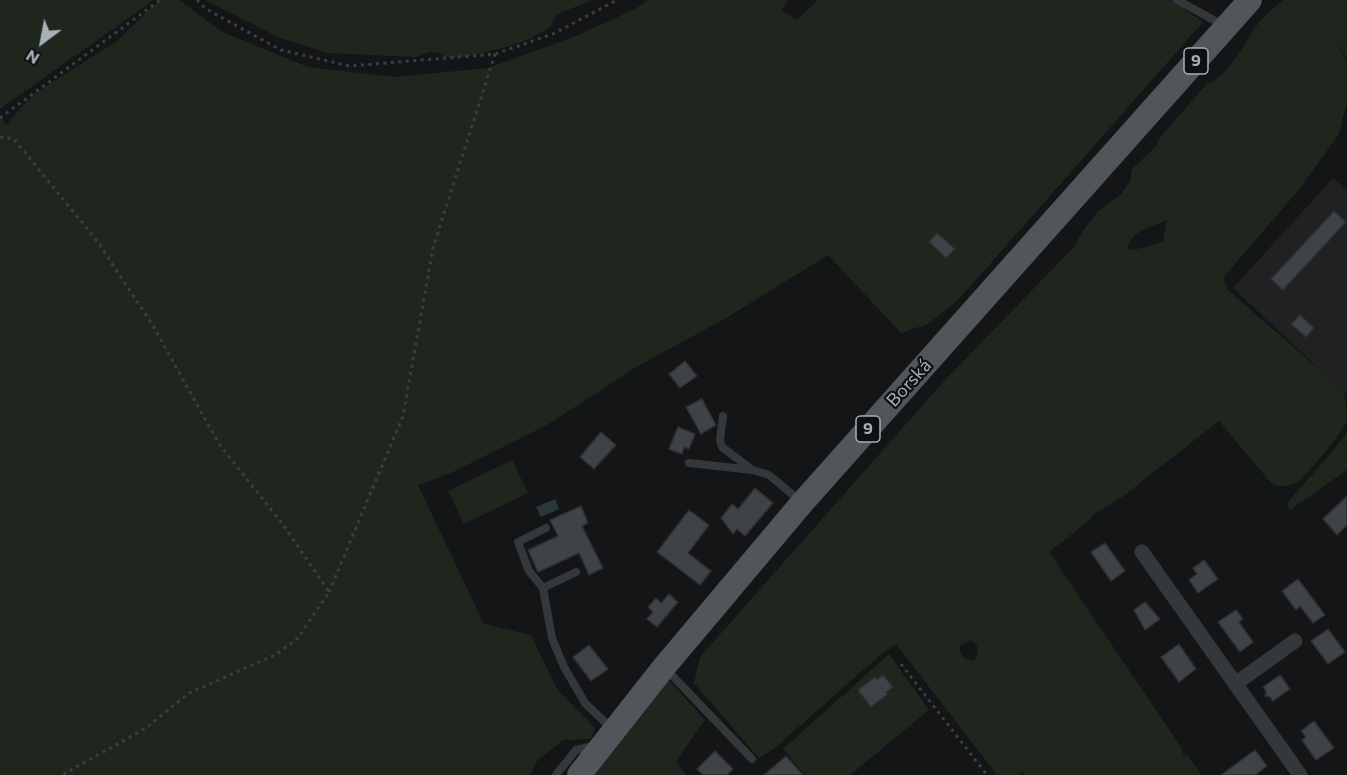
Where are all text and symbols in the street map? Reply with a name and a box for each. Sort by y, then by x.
north arrow [12,12,72,72]
text: N [22,46,42,69]
road number: 9 [1184,48,1208,74]
street label: Borská [882,355,936,411]
road number: 9 [856,416,880,442]

